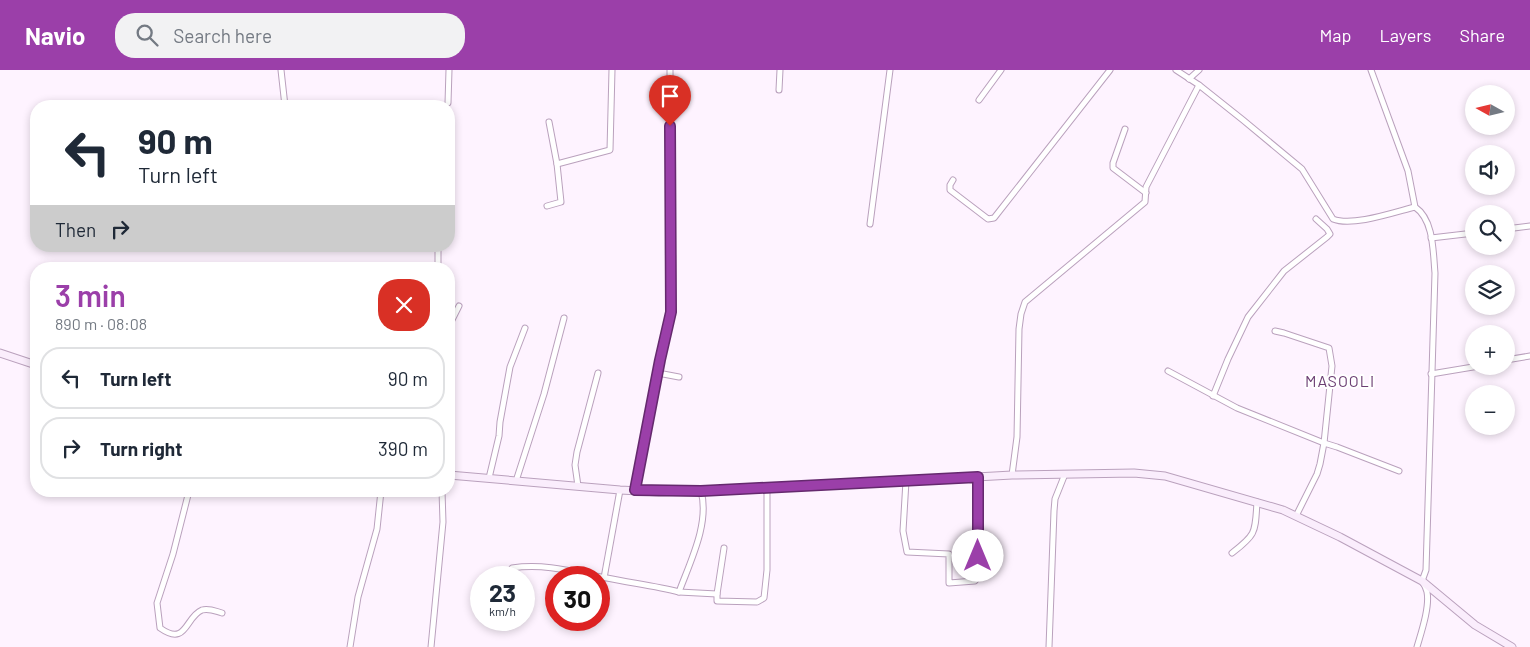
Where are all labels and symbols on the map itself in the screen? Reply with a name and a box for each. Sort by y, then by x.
pin [649,75,691,126]
north arrow [1465,85,1515,135]
district label: MASOOLI [1305,371,1375,390]
position arrow [951,529,1003,581]
speed limit sign: 30 [545,566,610,631]

